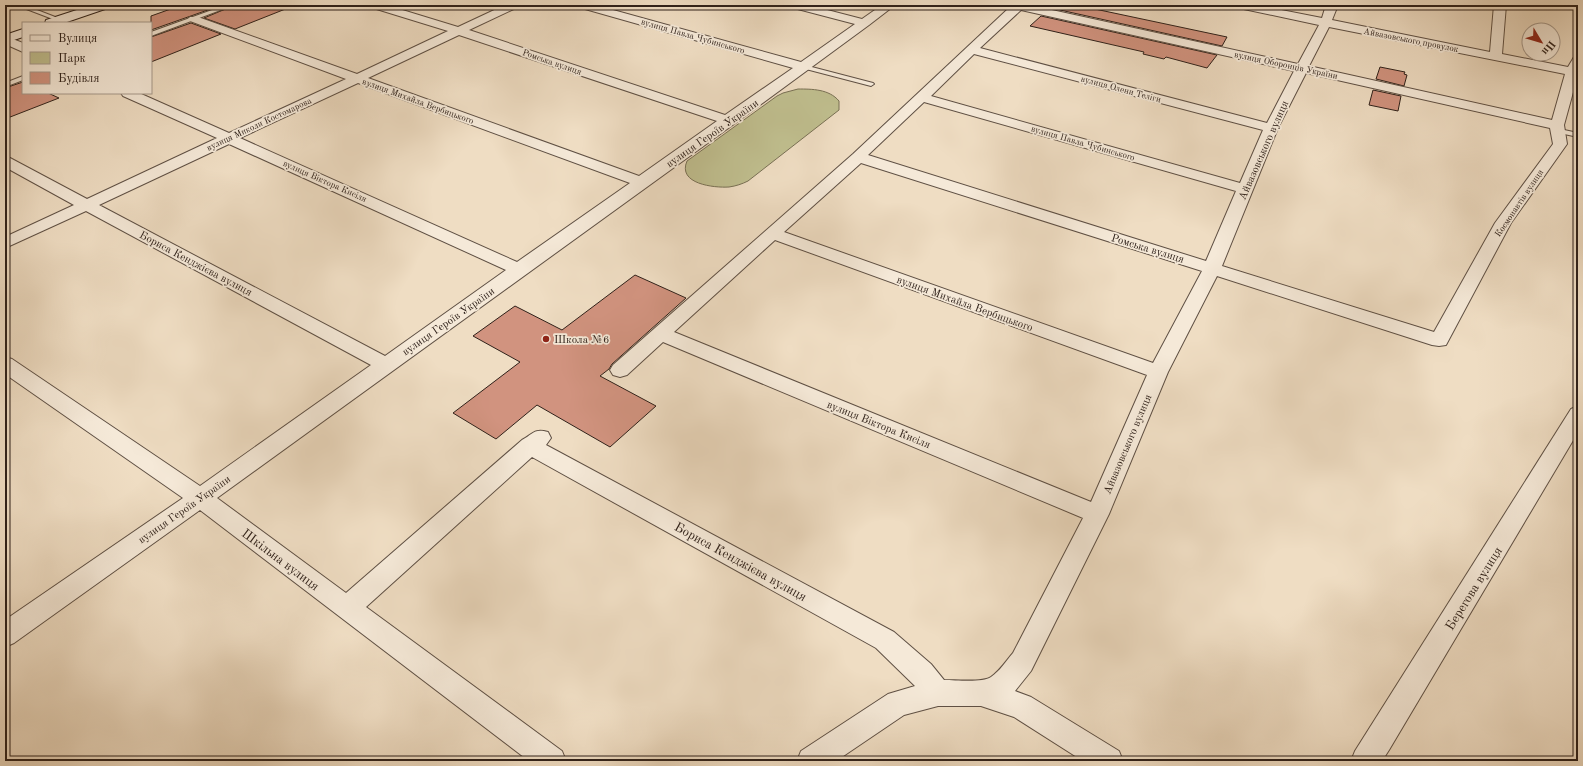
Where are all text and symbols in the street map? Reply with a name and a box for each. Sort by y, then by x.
street label: вулиця Павла Чубинського [640,17,746,56]
legend [22,22,152,94]
north arrow [1521,22,1561,62]
street label: Айвазовського провулок [1363,27,1460,54]
text: Вулиця [58,33,97,45]
text: Пн [1539,38,1557,57]
street label: Ромська вулиця [521,48,583,77]
street label: вулиця Оборонців України [1233,50,1339,81]
text: Парк [58,53,86,65]
text: Будівля [58,72,100,85]
street label: вулиця Олени Теліги [1080,74,1162,105]
street label: вулиця Михайла Вербицького [361,77,475,126]
street label: вулиця Миколи Костомарова [205,96,314,153]
street label: вулиця Героїв України [665,98,761,170]
street label: Айвазовського вулиця [1238,99,1291,202]
street label: вулиця Павла Чубинського [1030,124,1136,163]
street label: вулиця Віктора Кисіля [282,159,368,204]
street label: Космонавтів вулиця [1493,168,1546,239]
street label: Бориса Кенджієва вулиця [137,230,254,299]
street label: Ромська вулиця [1110,233,1186,266]
street label: вулиця Михайла Вербицького [895,275,1034,334]
street label: вулиця Героїв України [401,286,497,358]
marker: Школа №6 [541,334,551,344]
place label: Школа №6 [554,335,609,346]
street label: Айвазовського вулиця [1102,393,1155,496]
street label: вулиця Віктора Кисіля [825,400,932,451]
street label: вулиця Героїв України [137,474,233,546]
street label: Бориса Кенджієва вулиця [672,521,809,604]
street label: Шкільна вулиця [239,527,321,594]
street label: Берегова вулиця [1443,545,1505,633]

